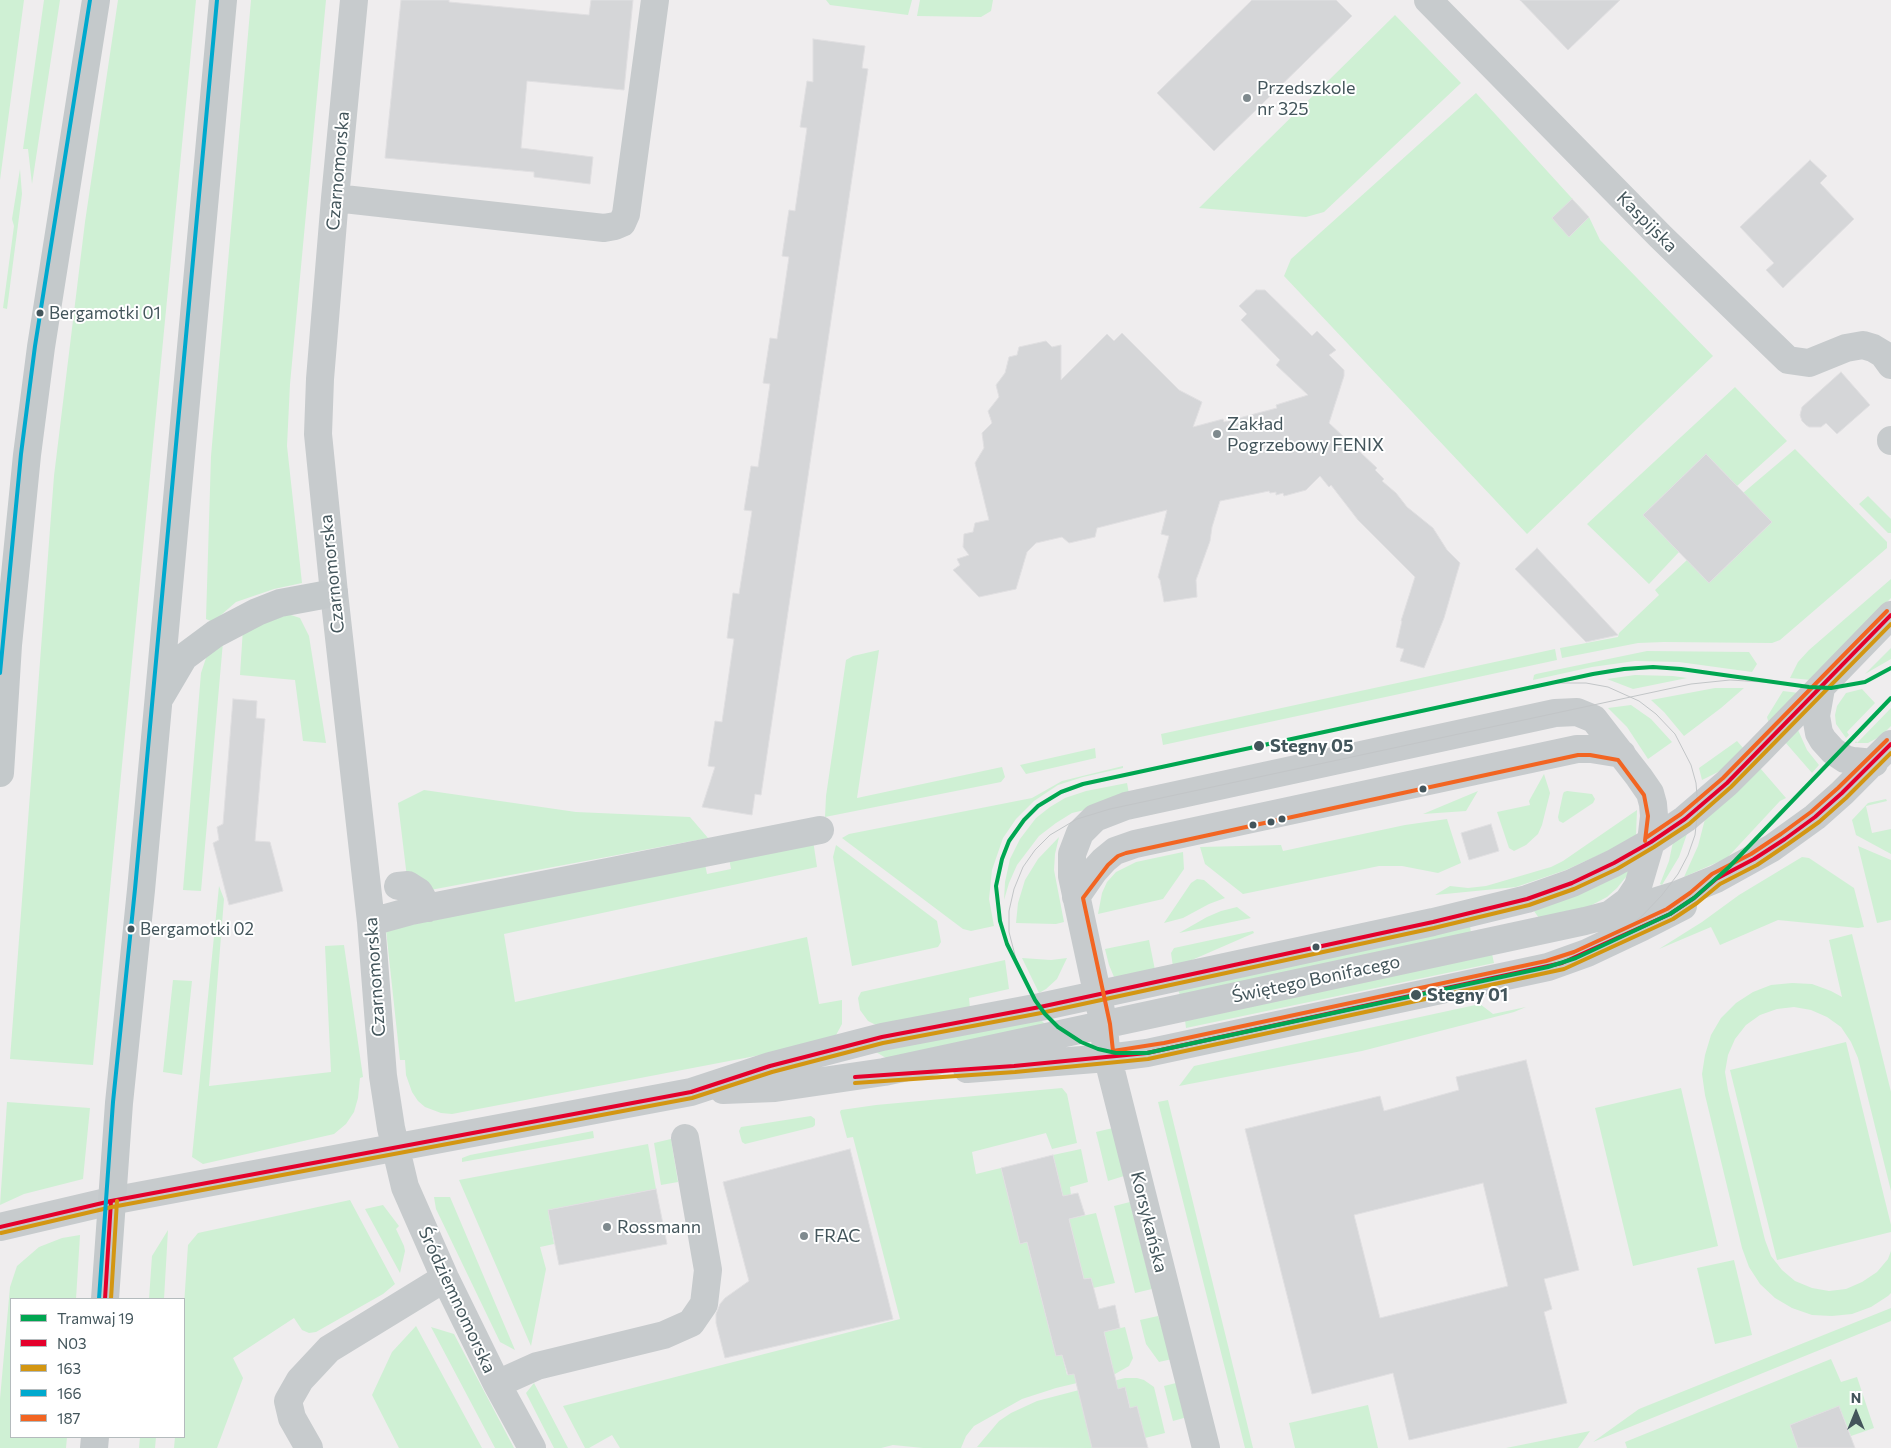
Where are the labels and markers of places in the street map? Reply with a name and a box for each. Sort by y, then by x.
place label: Przedszkole nr 325 [1257,77,1356,120]
marker: Przedszkole nr 325 [1241,92,1253,104]
place label: Bergamotki 01 [49,303,161,323]
marker: Bergamotki 01 [35,308,45,318]
place label: Zakład Pogrzebowy FENIX [1227,413,1384,456]
marker: Zakład Pogrzebowy FENIX [1211,428,1223,440]
place label: Stegny 05 [1270,735,1353,757]
marker: Stegny 05 [1252,739,1266,753]
unlabelled marker [1418,784,1428,794]
unlabelled marker [1277,814,1287,824]
unlabelled marker [1266,817,1276,827]
unlabelled marker [1248,820,1258,830]
place label: Bergamotki 02 [140,919,254,939]
marker: Bergamotki 02 [126,924,136,934]
unlabelled marker [1311,942,1321,952]
place label: Stegny 01 [1427,984,1508,1006]
marker: Stegny 01 [1409,988,1423,1002]
place label: Rossmann [617,1216,701,1238]
marker: Rossmann [601,1221,613,1233]
place label: FRAC [814,1225,861,1247]
marker: FRAC [798,1230,810,1242]

